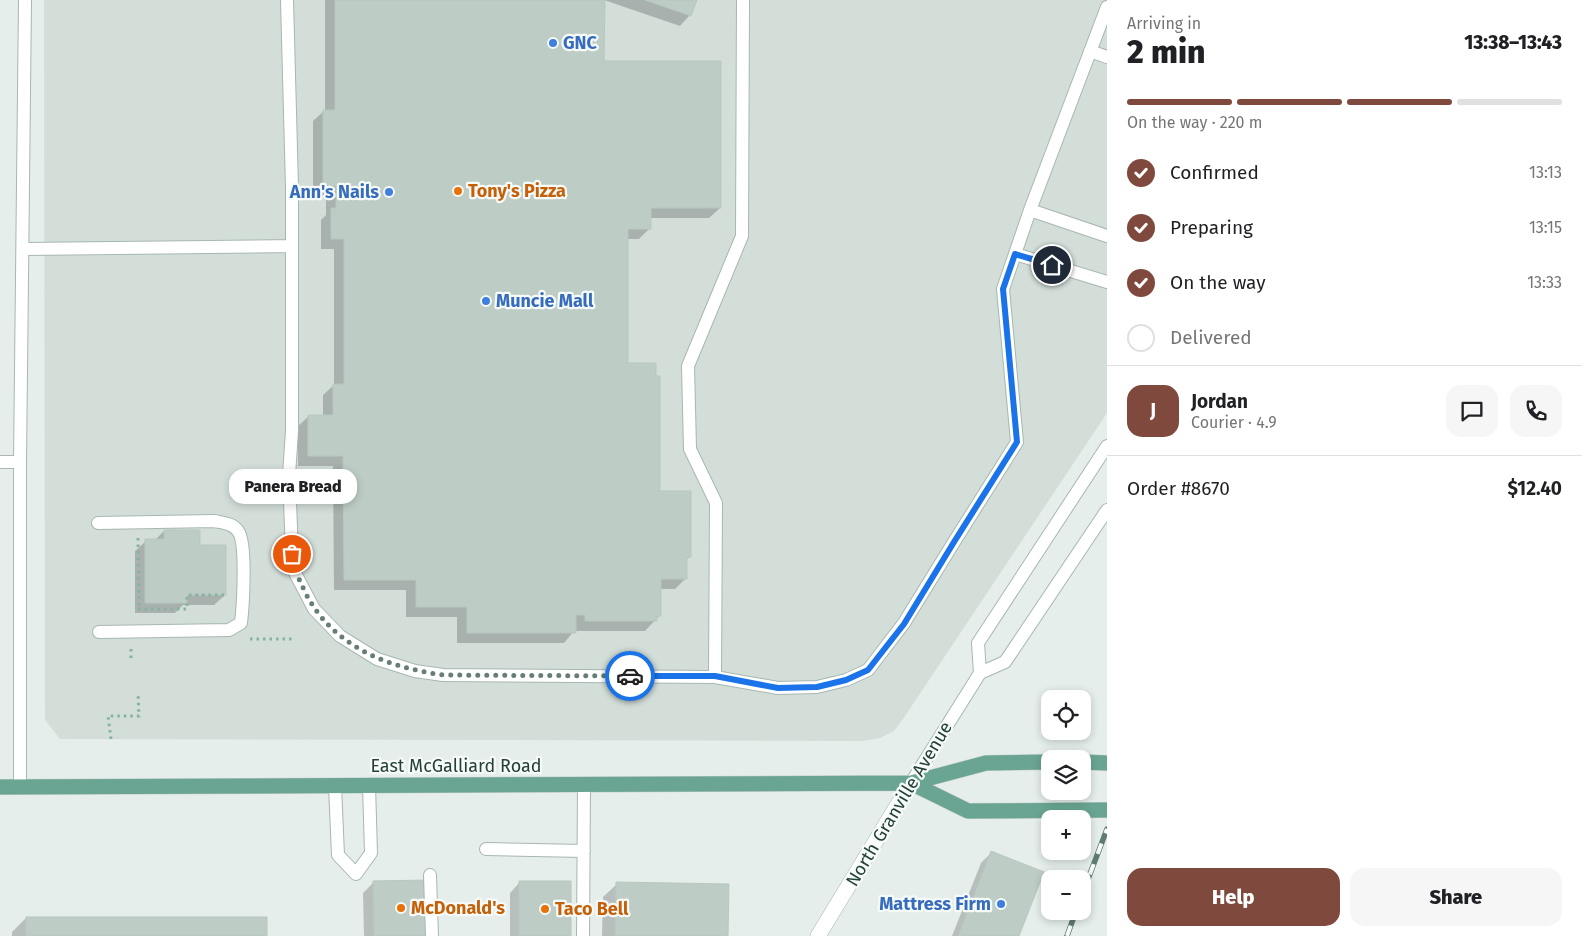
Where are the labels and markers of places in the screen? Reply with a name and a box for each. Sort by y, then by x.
place label: GNC [563,32,598,54]
marker: GNC [547,37,559,49]
place label: Tony's Pizza [468,180,566,202]
place label: Ann's Nails [289,181,379,203]
marker: Tony's Pizza [452,185,464,197]
marker: Ann's Nails [383,186,395,198]
pin [1031,244,1073,286]
place label: Muncie Mall [496,290,594,312]
marker: Muncie Mall [480,295,492,307]
callout: Panera Bread [228,469,356,504]
pin [271,533,313,575]
place label: Mattress Firm [879,893,991,915]
place label: McDonald's [411,897,505,919]
place label: Taco Bell [555,898,629,920]
marker: Mattress Firm [995,898,1007,910]
marker: McDonald's [395,902,407,914]
marker: Taco Bell [539,903,551,915]

